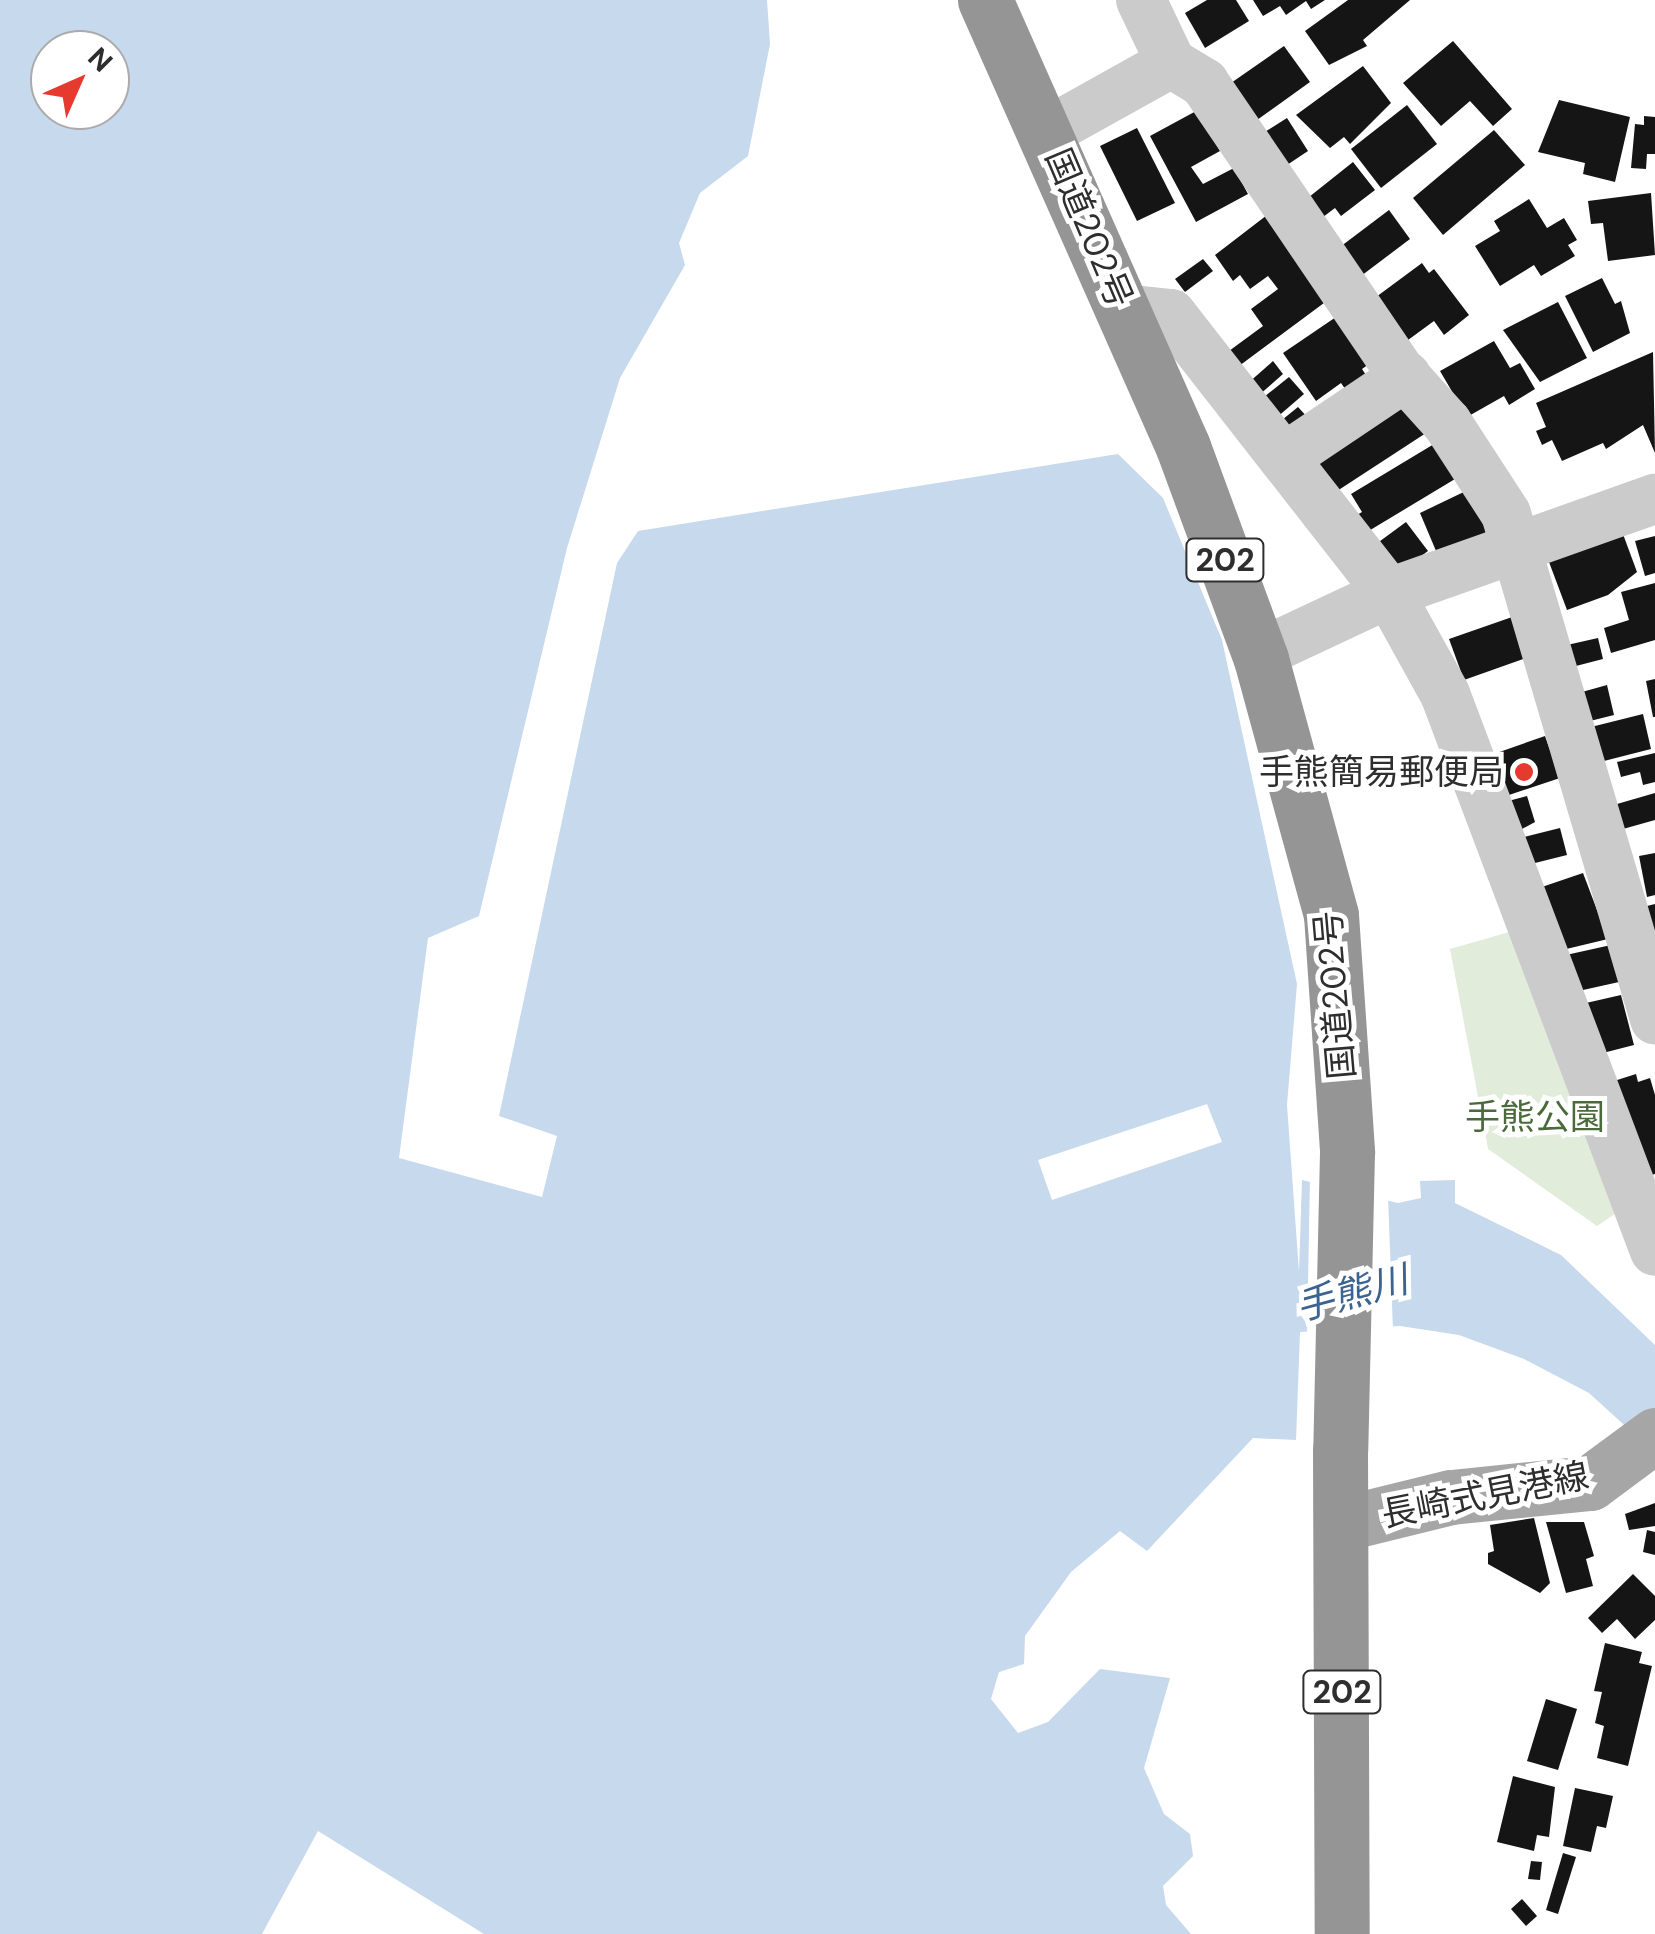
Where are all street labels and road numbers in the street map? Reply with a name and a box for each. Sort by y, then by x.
street label: 国道202号 [1037,142,1141,314]
road number: 202 [1185,533,1265,587]
street label: 国道202号 [1307,909,1363,1081]
street label: 長崎式見港線 [1378,1454,1592,1536]
road number: 202 [1302,1665,1382,1719]

